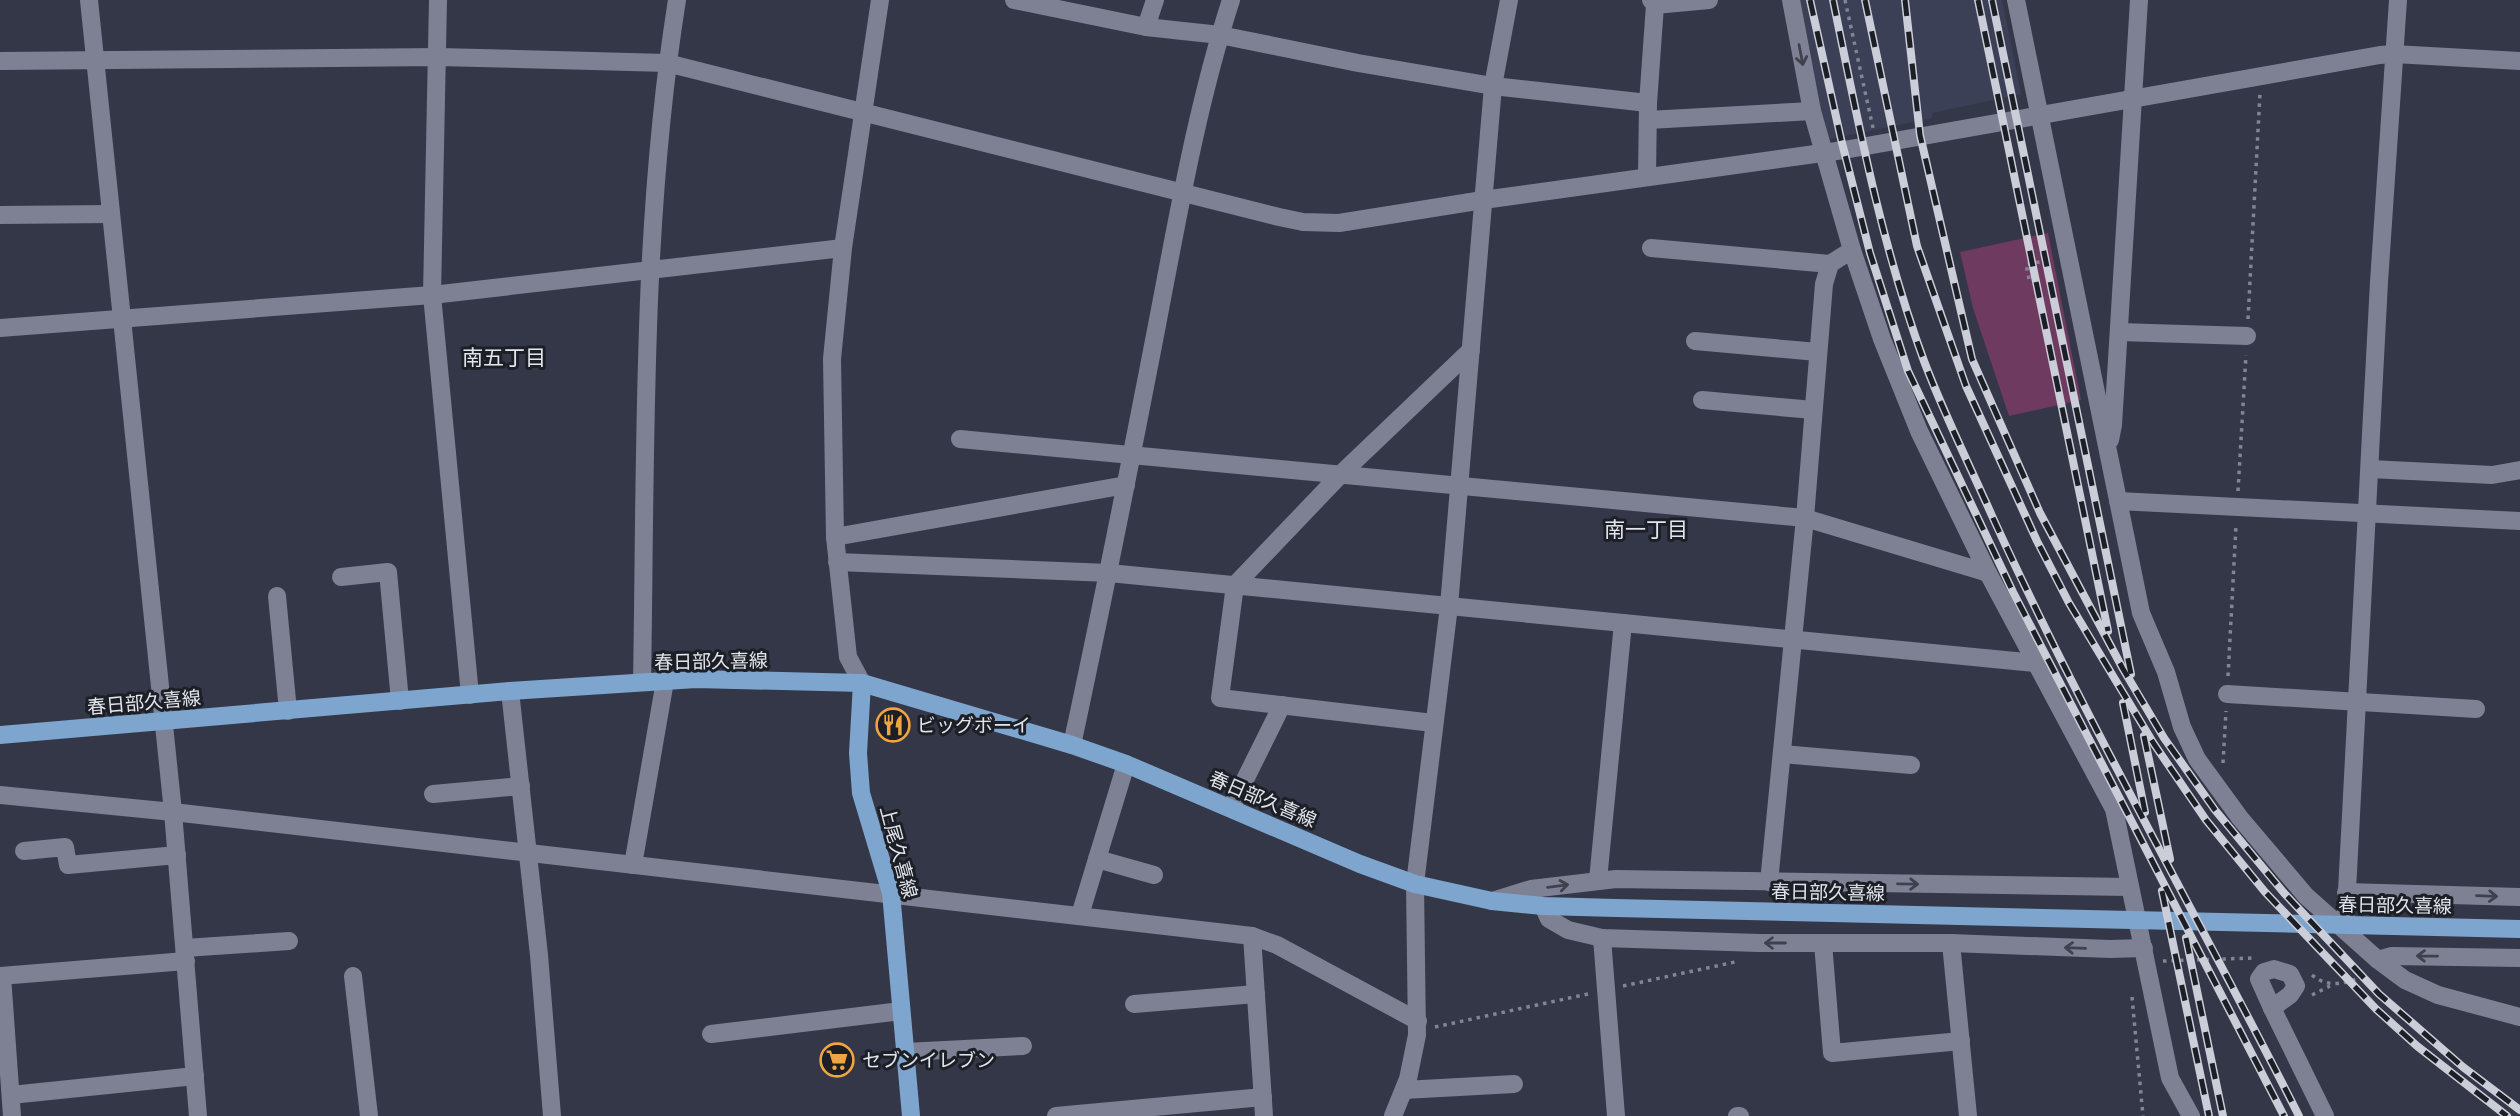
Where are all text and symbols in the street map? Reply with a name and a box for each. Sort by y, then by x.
one-way arrow [1795,43,1809,66]
district label: 南五丁目 [462,345,546,370]
district label: 南一丁目 [1604,517,1688,542]
street label: 春日部久喜線 [654,649,768,673]
street label: 春日部久喜線 [86,686,202,718]
restaurant icon: ビッグボーイ [874,706,912,744]
place label: ビッグボーイ [917,714,1031,736]
street label: 春日部久喜線 [1206,767,1320,831]
street label: 上尾久喜線 [876,803,922,901]
one-way arrow [1896,877,1919,891]
one-way arrow [1546,879,1569,892]
street label: 春日部久喜線 [1771,880,1885,904]
one-way arrow [2475,890,2498,903]
street label: 春日部久喜線 [2338,893,2452,917]
one-way arrow [1763,936,1786,950]
one-way arrow [2064,942,2087,955]
one-way arrow [2416,949,2439,963]
supermarket icon: セブンイレブン [818,1041,856,1079]
place label: セブンイレブン [862,1049,995,1071]

